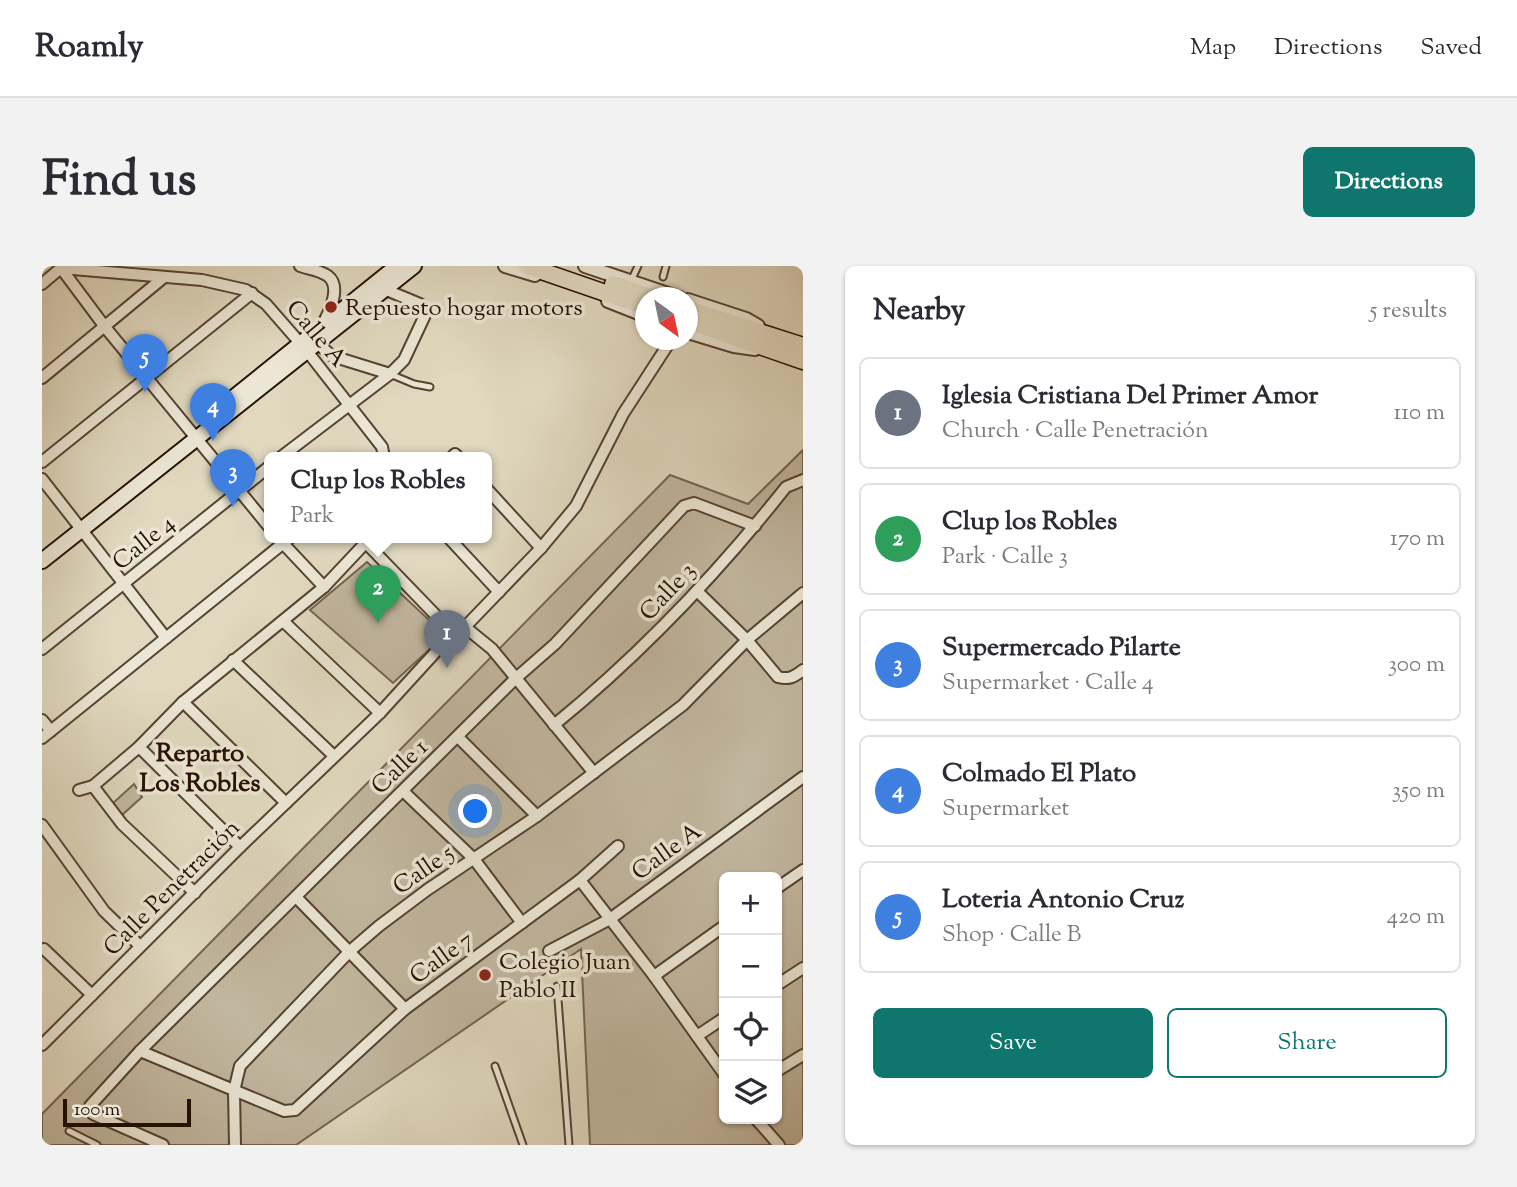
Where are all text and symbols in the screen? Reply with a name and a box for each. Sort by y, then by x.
text: Roamly [35,24,144,72]
text: Map [1190,31,1236,65]
text: Directions [1274,31,1382,65]
text: Saved [1420,31,1482,65]
text: Find us [42,147,196,217]
button: Directions [1303,147,1475,217]
north arrow [635,287,698,350]
text: Nearby [873,290,965,333]
place label: Repuesto hogar motors [345,292,583,326]
street label: Calle A [277,293,354,376]
text: 5 results [1370,295,1447,328]
marker: Repuesto hogar motors [323,299,339,315]
pin: 5 [122,334,168,392]
text: Iglesia Cristiana Del Primer Amor [942,378,1318,415]
pin: 4 [190,383,236,441]
text: 1 [894,397,902,430]
text: 110 m [1394,397,1445,430]
text: Church · Calle Penetración [942,415,1209,448]
pin: 3 [210,449,256,507]
popup [264,452,492,543]
text: Clup los Robles [290,463,466,500]
text: Park [290,500,334,533]
text: Clup los Robles [942,504,1117,541]
street label: Calle 4 [106,508,183,579]
text: 2 [893,523,903,556]
text: 170 m [1390,523,1445,556]
text: Park · Calle 3 [942,541,1068,574]
street label: Calle 3 [632,555,704,629]
pin: 2 [355,565,401,623]
pin: 1 [424,610,470,668]
text: Supermercado Pilarte [942,630,1181,667]
text: 3 [893,649,903,682]
text: 300 m [1388,649,1445,682]
text: Supermarket · Calle 4 [942,667,1154,700]
street label: Calle 1 [364,732,437,803]
district label: Reparto Los Robles [140,736,260,803]
text: Colmado El Plato [942,756,1136,793]
text: 4 [892,775,904,808]
text: 350 m [1392,775,1445,808]
text: Supermarket [942,793,1069,826]
your location [458,794,492,828]
street label: Calle Penetración [96,812,248,964]
street label: Calle A [625,815,710,890]
street label: Calle 5 [387,837,462,904]
map controls [719,872,782,1124]
button: + [719,872,782,935]
text: Loteria Antonio Cruz [942,882,1184,919]
text: 5 [894,901,902,934]
text: 420 m [1387,901,1445,934]
text: Shop · Calle B [942,919,1081,952]
street label: Calle 7 [403,924,481,993]
button: − [719,935,782,998]
place label: Colegio Juan Pablo II [499,946,631,1008]
marker: Colegio Juan Pablo II [477,967,493,983]
button: locate [719,998,782,1061]
button: Save [873,1008,1153,1078]
button: Share [1167,1008,1447,1078]
button: layers [719,1061,782,1124]
scale bar [63,1096,191,1128]
text: 100 m [74,1097,120,1124]

